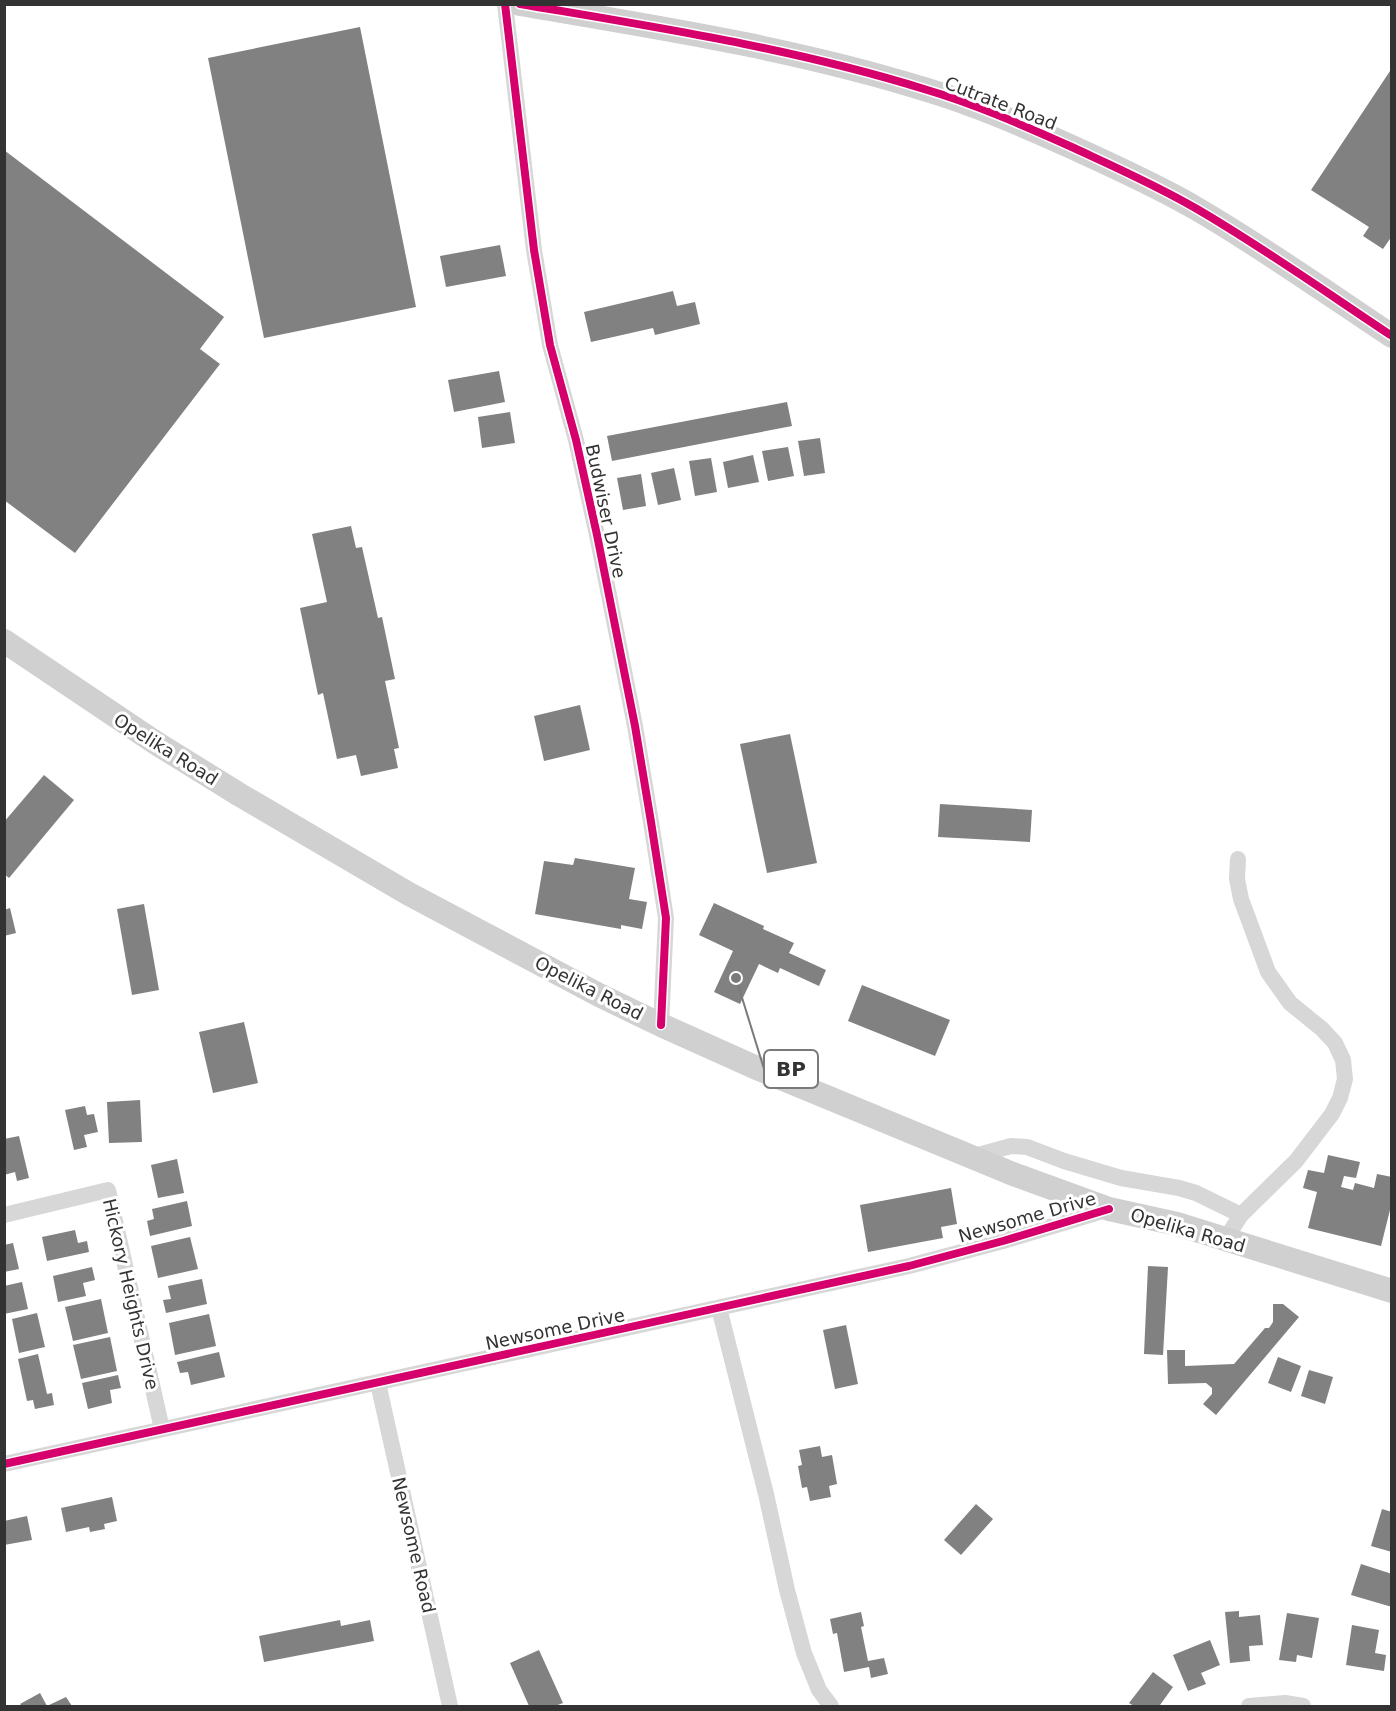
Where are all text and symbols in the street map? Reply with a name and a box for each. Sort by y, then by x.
street label: Cutrate Road [942,72,1060,134]
street label: Budwiser Drive [582,442,630,580]
street label: Opelika Road [110,709,222,789]
street label: Opelika Road [531,952,647,1024]
callout: BP [764,1050,818,1088]
text: BP [776,1057,806,1081]
street label: Newsome Drive [956,1187,1098,1247]
street label: Hickory Heights Drive [99,1196,163,1392]
street label: Opelika Road [1128,1204,1248,1256]
street label: Newsome Drive [483,1304,627,1354]
street label: Newsome Road [388,1475,440,1615]

